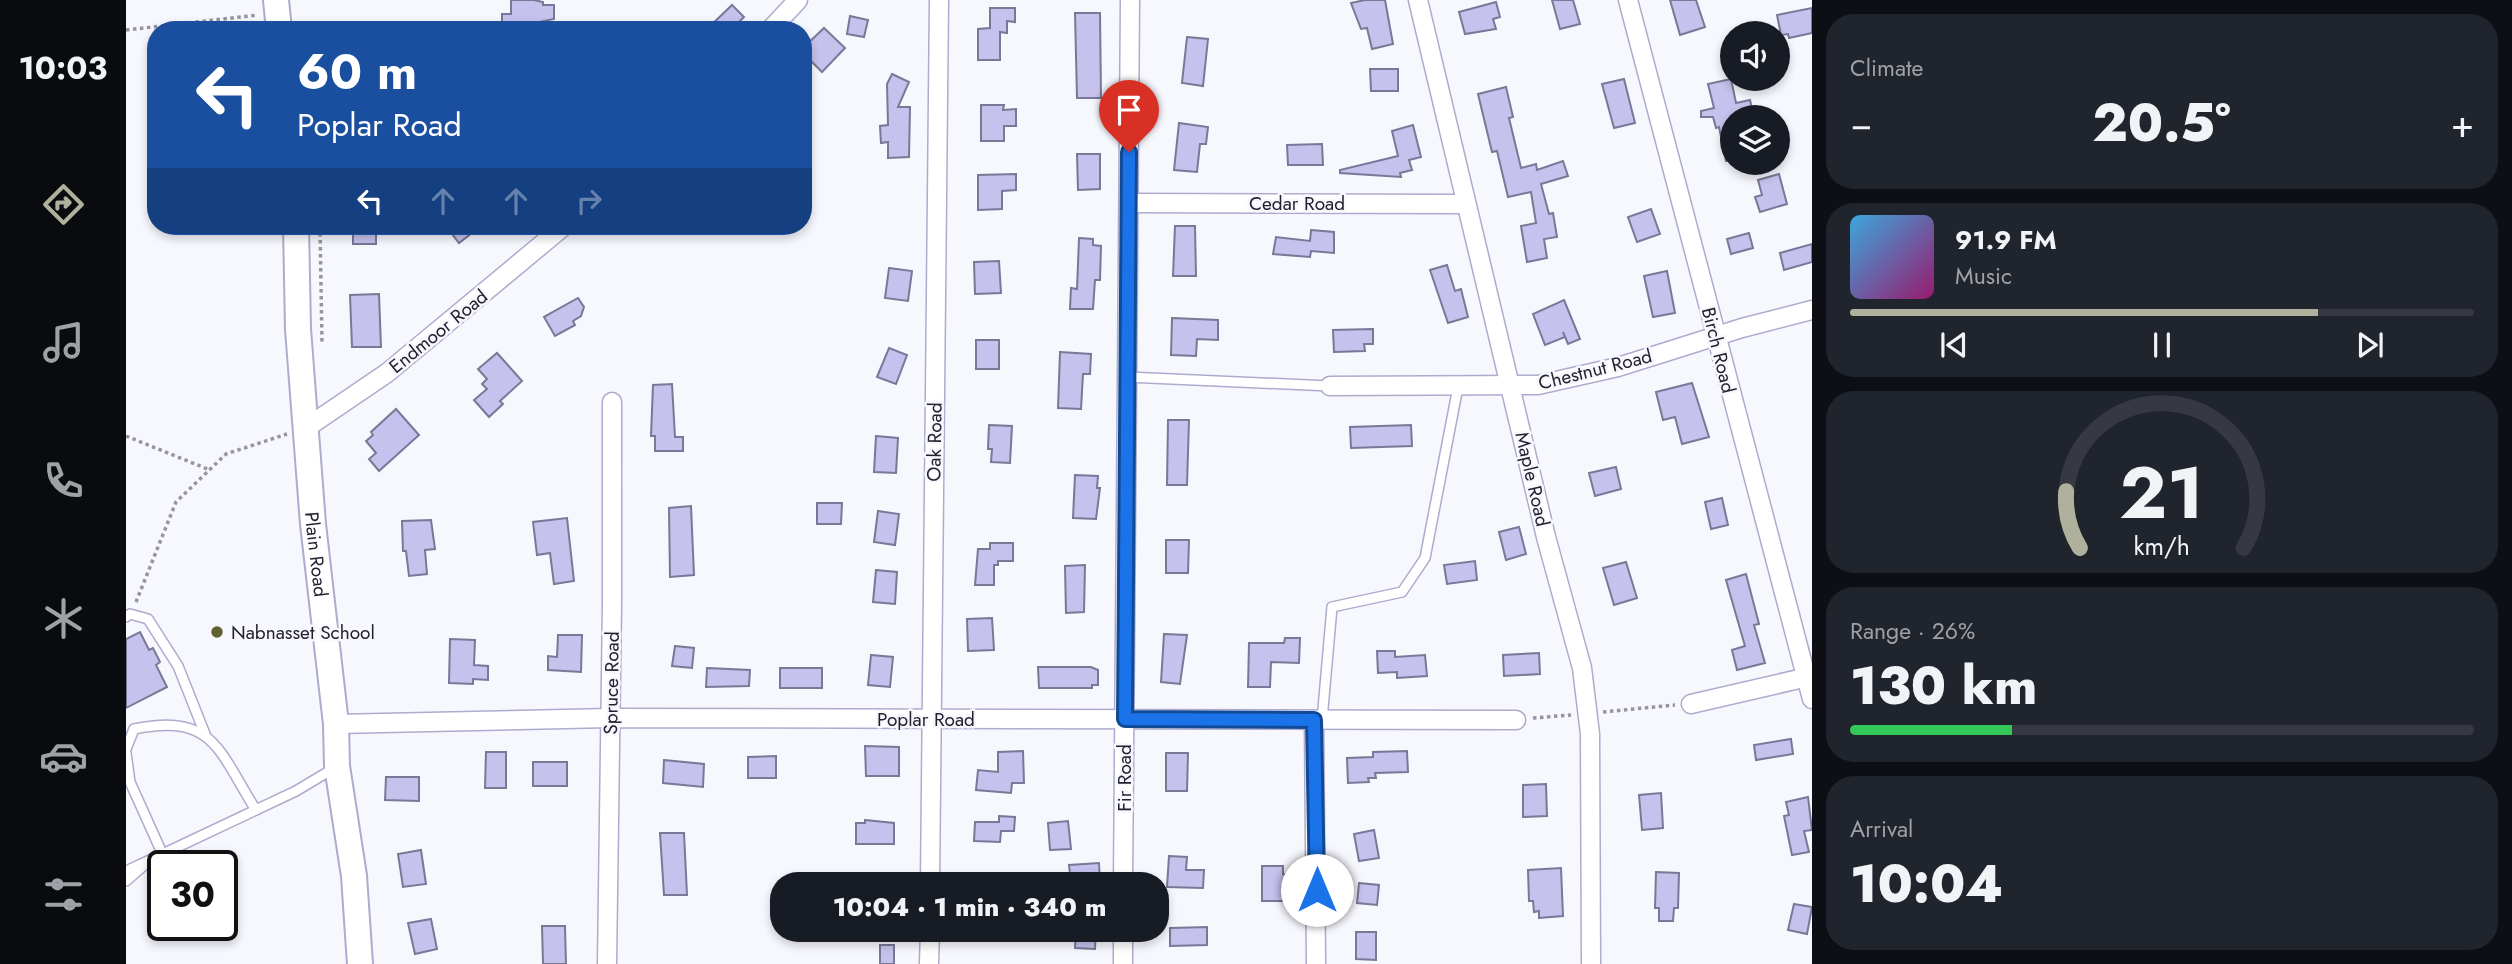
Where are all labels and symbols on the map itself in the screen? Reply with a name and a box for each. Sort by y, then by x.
pin [1099,80,1159,152]
street label: Cedar Road [1249,190,1345,217]
street label: Endmoor Road [383,283,493,380]
street label: Birch Road [1695,304,1742,396]
street label: Chestnut Road [1535,342,1655,397]
street label: Oak Road [920,402,949,482]
street label: Maple Road [1509,429,1556,529]
street label: Plain Road [298,511,334,598]
place label: Nabnasset School [231,619,375,646]
marker: Nabnasset School [209,624,225,640]
street label: Spruce Road [597,631,626,735]
street label: Poplar Road [877,706,975,733]
street label: Fir Road [1111,744,1138,812]
speed limit sign: 30 [147,850,238,941]
position arrow [1280,853,1354,927]

